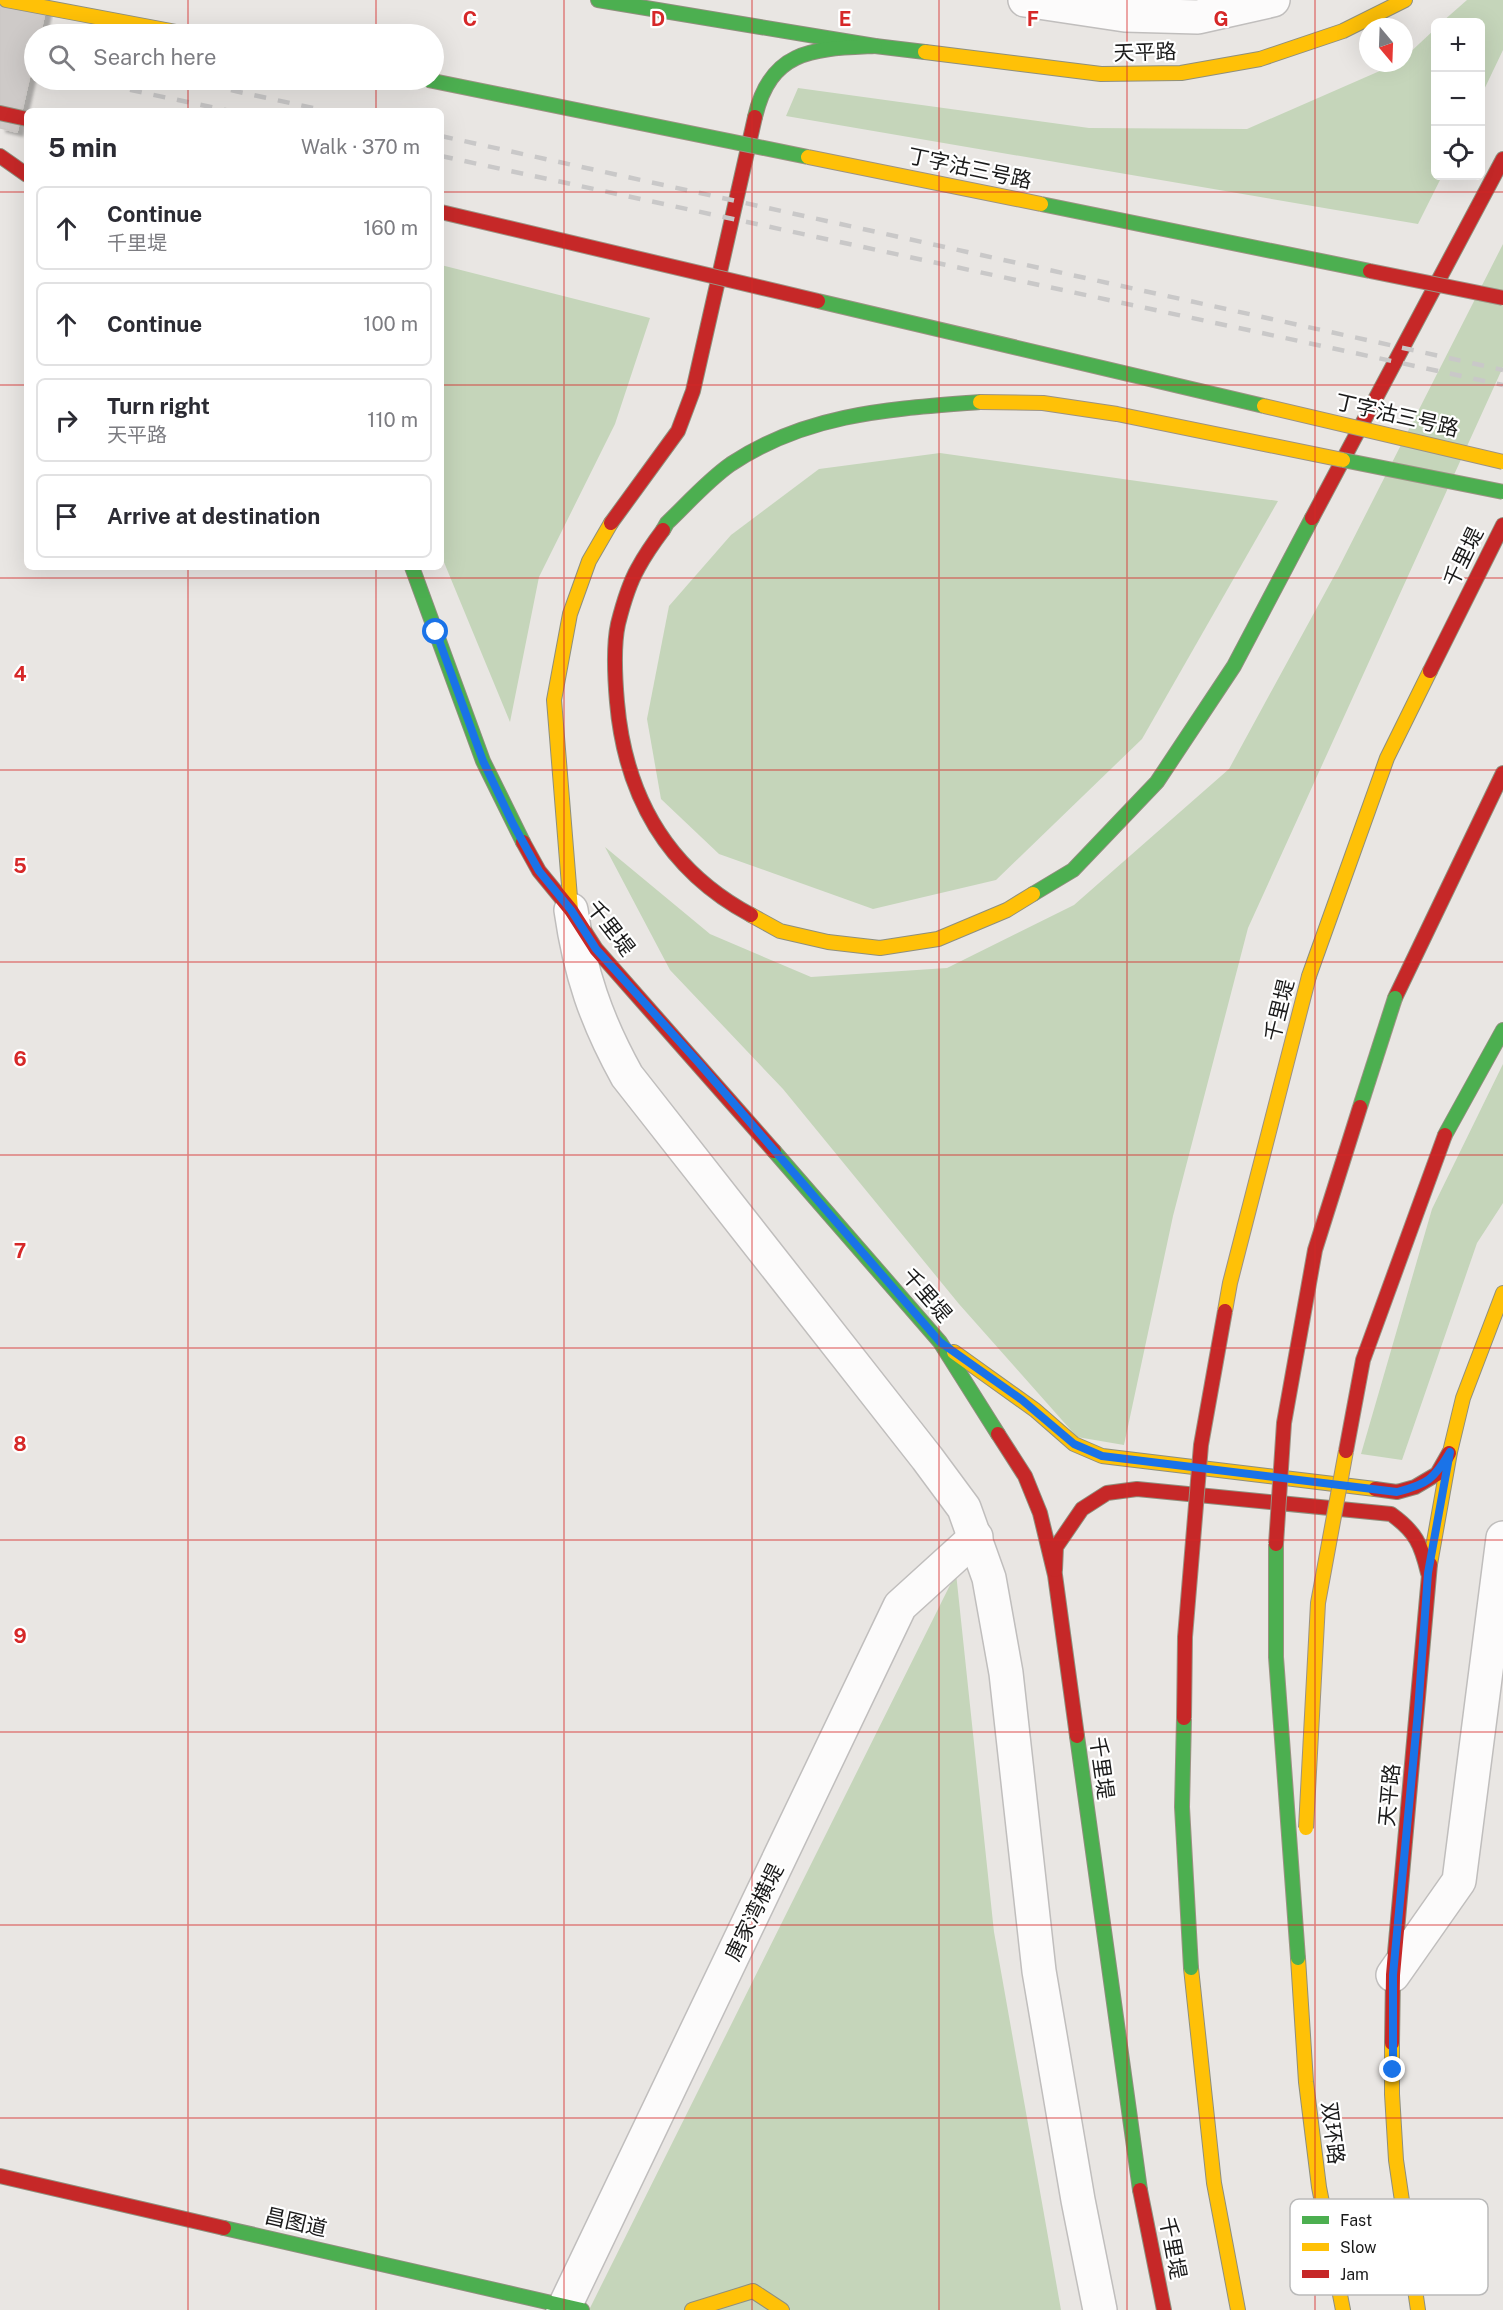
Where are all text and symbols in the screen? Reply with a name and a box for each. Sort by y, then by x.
text: C [463,7,477,31]
text: D [651,7,665,31]
text: E [839,7,851,31]
text: F [1027,7,1039,31]
text: G [1213,7,1229,31]
north arrow [1359,18,1413,72]
map controls [1431,18,1485,180]
button: + [1431,18,1485,72]
search box [24,24,444,90]
street label: 天平路 [1113,38,1177,66]
icon: search [45,41,78,74]
text: Search here [93,44,217,70]
button: − [1431,72,1485,126]
button: locate [1431,126,1485,180]
text: 5 min [48,132,117,163]
text: Walk · 370 m [301,135,420,159]
street label: 丁字沽三号路 [906,143,1034,193]
text: Continue [107,201,202,227]
icon: ahead [50,212,83,245]
text: 160 m [363,216,418,240]
text: 千里堤 [107,231,167,255]
icon: ahead [50,308,83,341]
text: Continue [107,311,202,337]
text: 100 m [363,312,418,336]
street label: 丁字沽三号路 [1333,389,1461,441]
text: Turn right [107,393,210,419]
icon: right [50,404,83,437]
text: 110 m [367,408,418,432]
text: 天平路 [107,423,167,447]
icon: arrive [50,500,83,533]
text: Arrive at destination [107,503,320,529]
street label: 千里堤 [1438,523,1488,591]
route start [422,618,448,644]
text: 4 [13,662,27,686]
text: 5 [13,854,27,878]
street label: 千里堤 [582,895,640,961]
street label: 千里堤 [1259,976,1299,1044]
text: 6 [13,1047,27,1071]
text: 7 [14,1239,26,1263]
street label: 千里堤 [897,1263,957,1327]
text: 8 [13,1432,27,1456]
text: 9 [13,1624,27,1648]
street label: 千里堤 [1085,1735,1119,1801]
street label: 天平路 [1374,1763,1404,1827]
street label: 唐家湾横堤 [720,1859,788,1965]
route end [1379,2056,1405,2082]
street label: 双环路 [1317,2100,1349,2166]
legend [1290,2199,1488,2295]
street label: 昌图道 [262,2203,330,2241]
text: Fast [1340,2211,1372,2230]
street label: 千里堤 [1155,2215,1191,2281]
text: Slow [1340,2238,1377,2257]
text: Jam [1340,2265,1369,2284]

